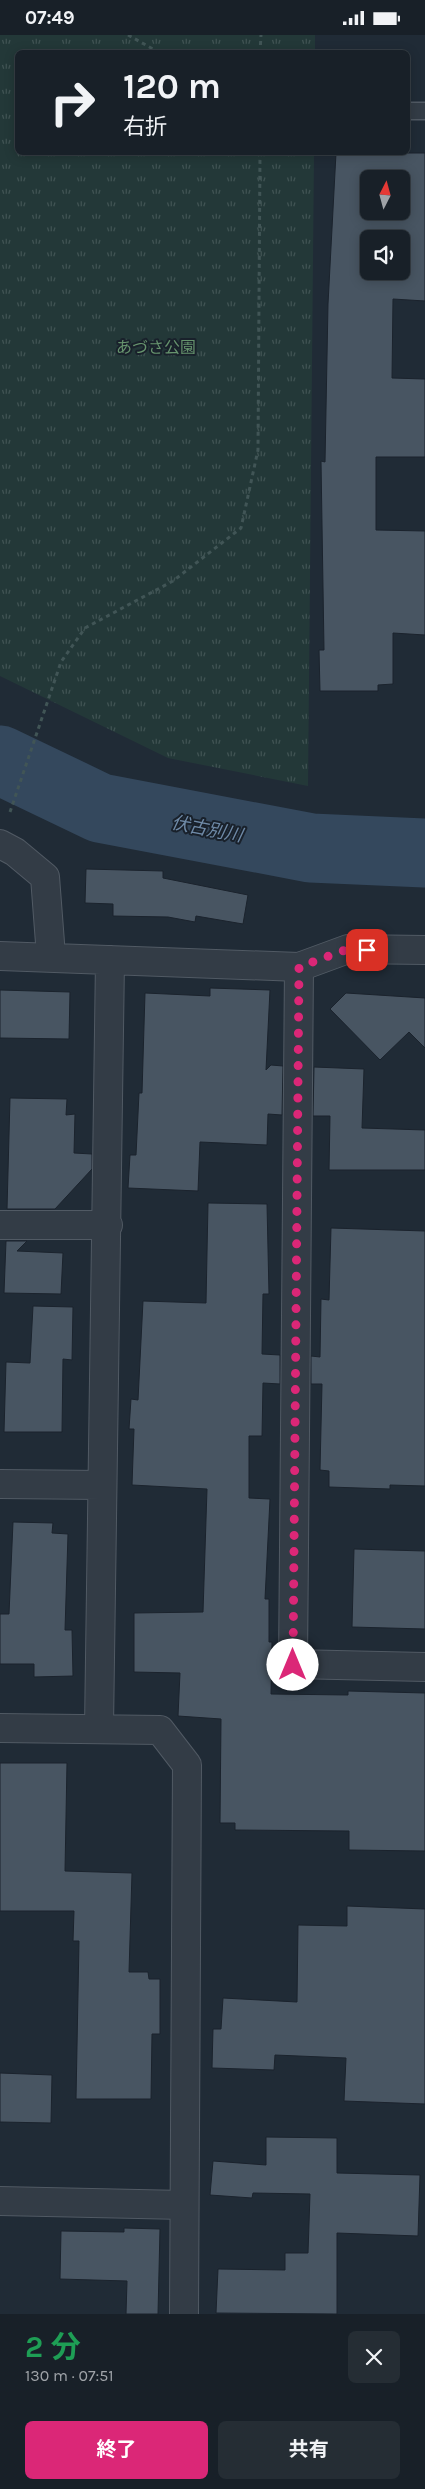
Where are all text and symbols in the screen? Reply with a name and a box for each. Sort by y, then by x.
text: 07:49 [25,7,75,29]
text: 120 m [123,66,221,107]
icon: right [40,70,105,135]
text: 右折 [123,114,167,140]
north arrow [360,170,410,220]
map controls [360,170,410,280]
button: sound [360,230,410,280]
park label: あづさ公園 [116,338,196,357]
water label: 伏古別川 [170,811,246,847]
pin [346,929,388,971]
icon: arrive [353,936,381,964]
position arrow [266,1638,318,1690]
text: 2 分 [25,2329,81,2365]
button: close [348,2331,400,2383]
text: 130 m · 07:51 [25,2366,113,2385]
button: 終了 [25,2421,208,2479]
button: 共有 [218,2421,400,2479]

